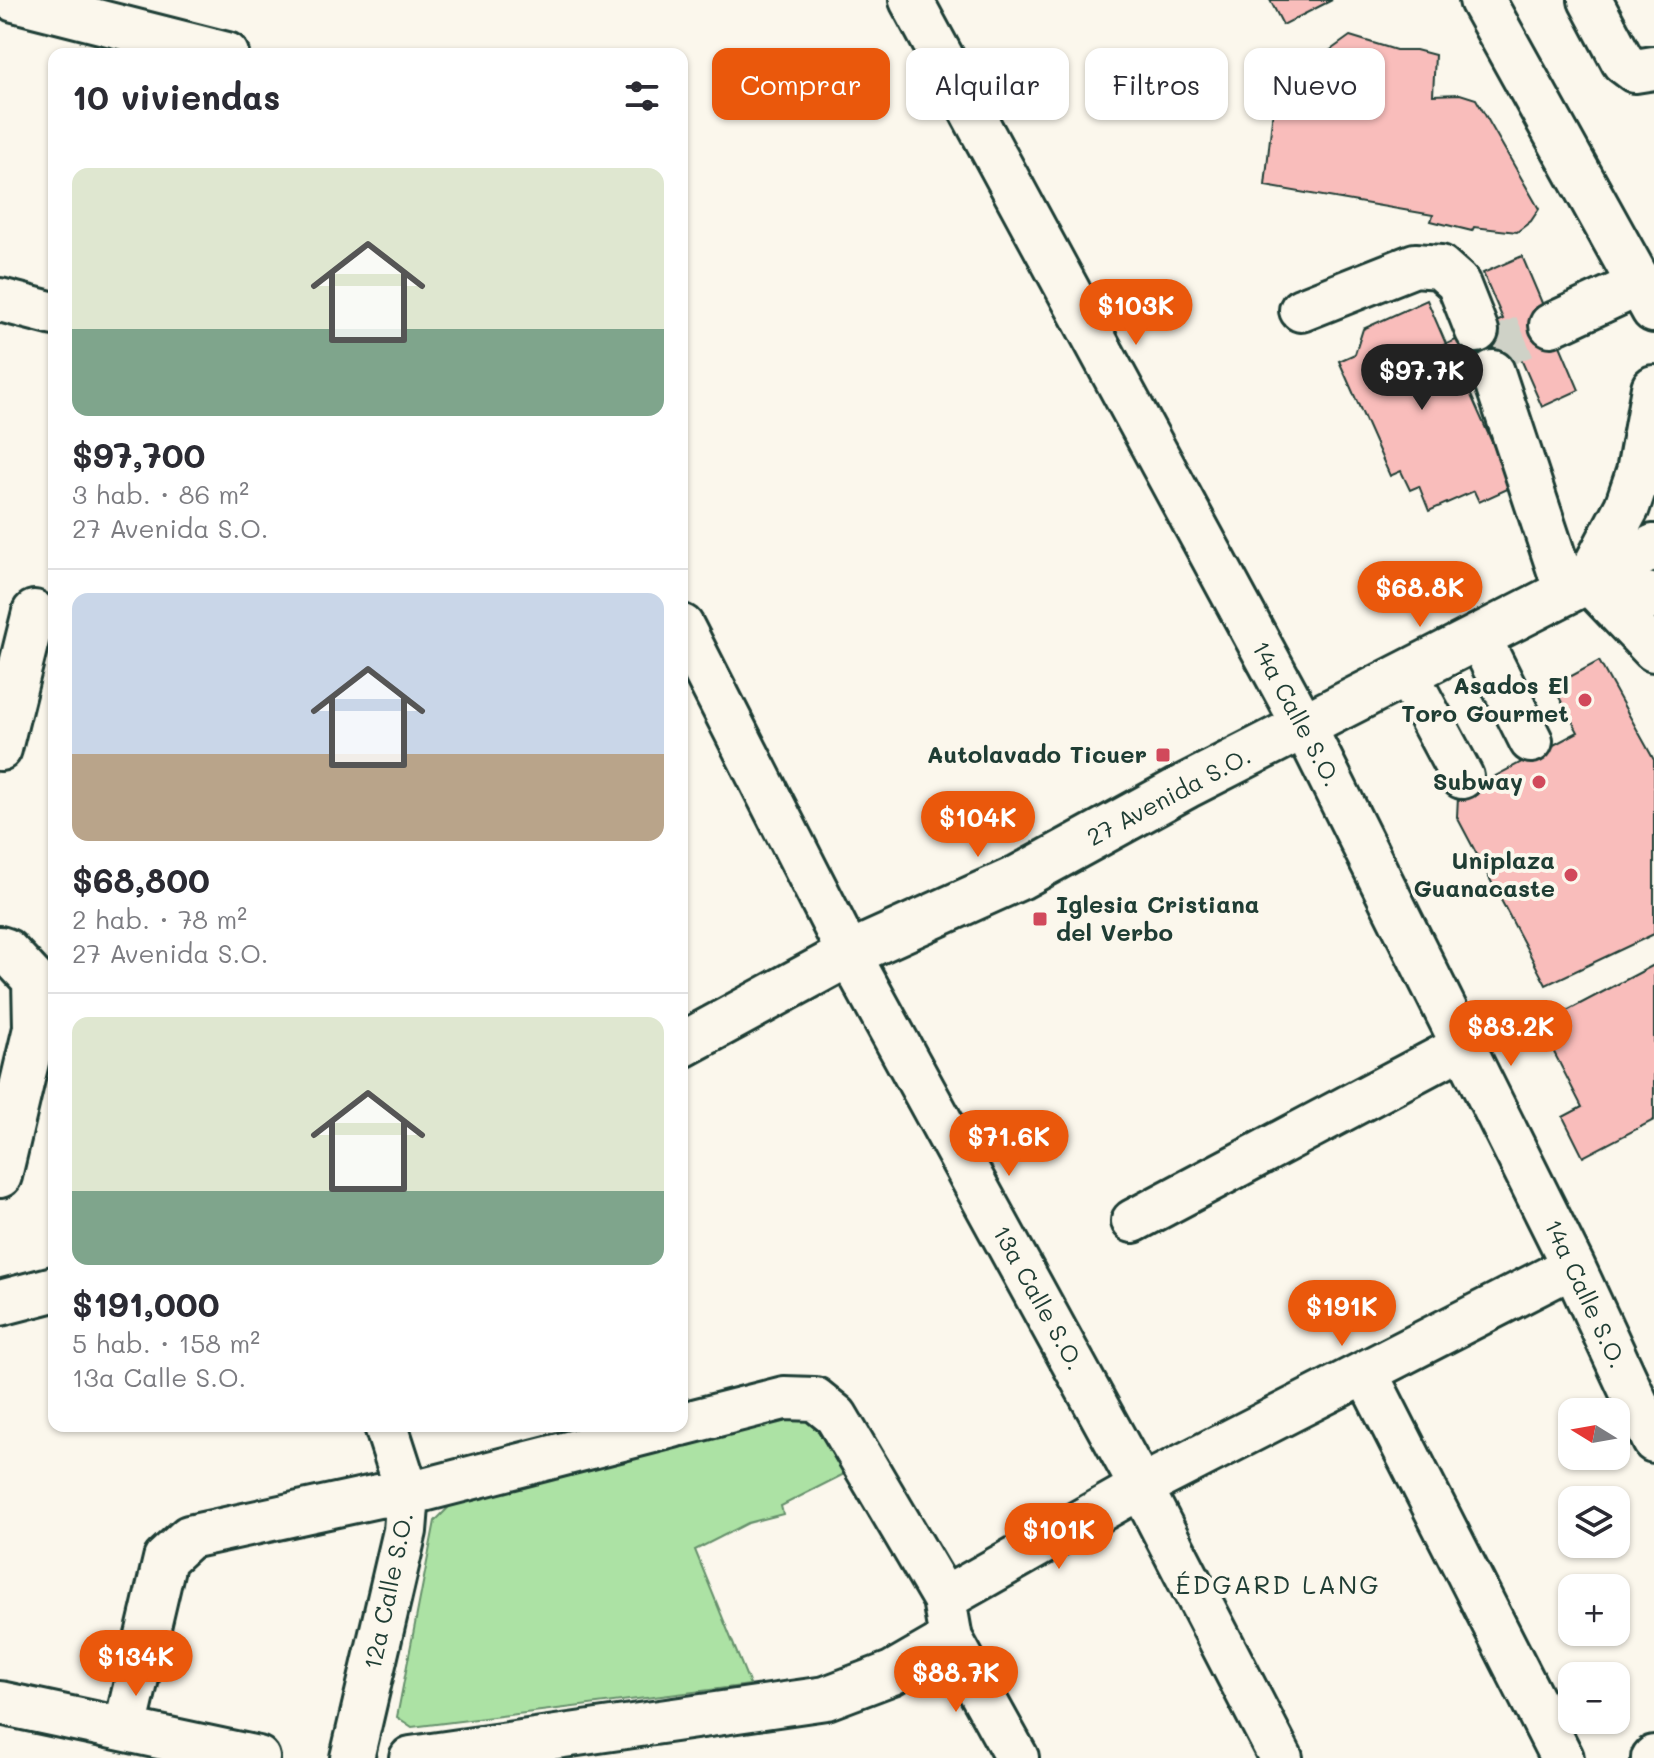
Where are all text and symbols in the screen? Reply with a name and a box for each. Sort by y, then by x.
chip: Comprar [712,48,890,120]
chip: Alquilar [906,48,1069,120]
chip: Filtros [1085,48,1228,120]
chip: Nuevo [1244,48,1385,120]
text: 10 viviendas [72,74,280,119]
icon: filters [620,74,664,118]
icon: home [296,220,440,364]
pin: $103K [1080,279,1192,347]
text: $103K [1097,288,1175,322]
pin: $97.7K [1357,344,1487,412]
text: $97.7K [1379,353,1465,387]
text: $97,700 [72,432,205,477]
text: 3 hab. · 86 m² [72,477,249,511]
text: 27 Avenida S.O. [72,511,268,545]
pin: $68.8K [1355,561,1485,629]
text: $68.8K [1375,570,1465,604]
street label: 14a Calle S.O. [1246,635,1349,792]
icon: home [296,645,440,789]
place label: Asados El Toro Gourmet [1401,669,1569,728]
marker: Asados El Toro Gourmet [1576,691,1594,709]
place label: Autolavado Ticuer [927,738,1147,769]
street label: 27 Avenida S.O. [1081,739,1256,852]
marker: Autolavado Ticuer [1154,746,1172,764]
place label: Subway [1433,765,1523,796]
marker: Subway [1530,773,1548,791]
pin: $104K [922,791,1034,859]
text: $104K [939,800,1017,834]
place label: Uniplaza Guanacaste [1413,844,1555,903]
text: $68,800 [72,857,210,902]
marker: Uniplaza Guanacaste [1562,866,1580,884]
place label: Iglesia Cristiana del Verbo [1056,888,1259,947]
text: 2 hab. · 78 m² [72,902,247,936]
marker: Iglesia Cristiana del Verbo [1031,910,1049,928]
text: 27 Avenida S.O. [72,936,268,970]
pin: $83.2K [1446,1000,1576,1068]
text: $83.2K [1467,1009,1555,1043]
icon: home [296,1069,440,1213]
pin: $71.6K [944,1110,1074,1178]
text: $71.6K [968,1119,1050,1153]
street label: 14a Calle S.O. [1538,1214,1634,1373]
street label: 13a Calle S.O. [987,1219,1092,1375]
pin: $191K [1286,1280,1398,1348]
text: $191,000 [72,1281,220,1326]
text: $191K [1306,1289,1378,1323]
text: 5 hab. · 158 m² [72,1326,260,1360]
text: 13a Calle S.O. [72,1360,246,1394]
north arrow [1558,1398,1630,1470]
map controls [1558,1398,1630,1734]
button: layers [1558,1486,1630,1558]
pin: $101K [1003,1503,1115,1571]
street label: 12a Calle S.O. [356,1509,419,1672]
text: $101K [1023,1512,1095,1546]
district label: ÉDGARD LANG [1176,1567,1381,1601]
button: + [1558,1574,1630,1646]
pin: $134K [80,1630,192,1698]
text: $134K [98,1639,174,1673]
pin: $88.7K [891,1646,1021,1714]
text: $88.7K [912,1655,1000,1689]
button: − [1558,1662,1630,1734]

